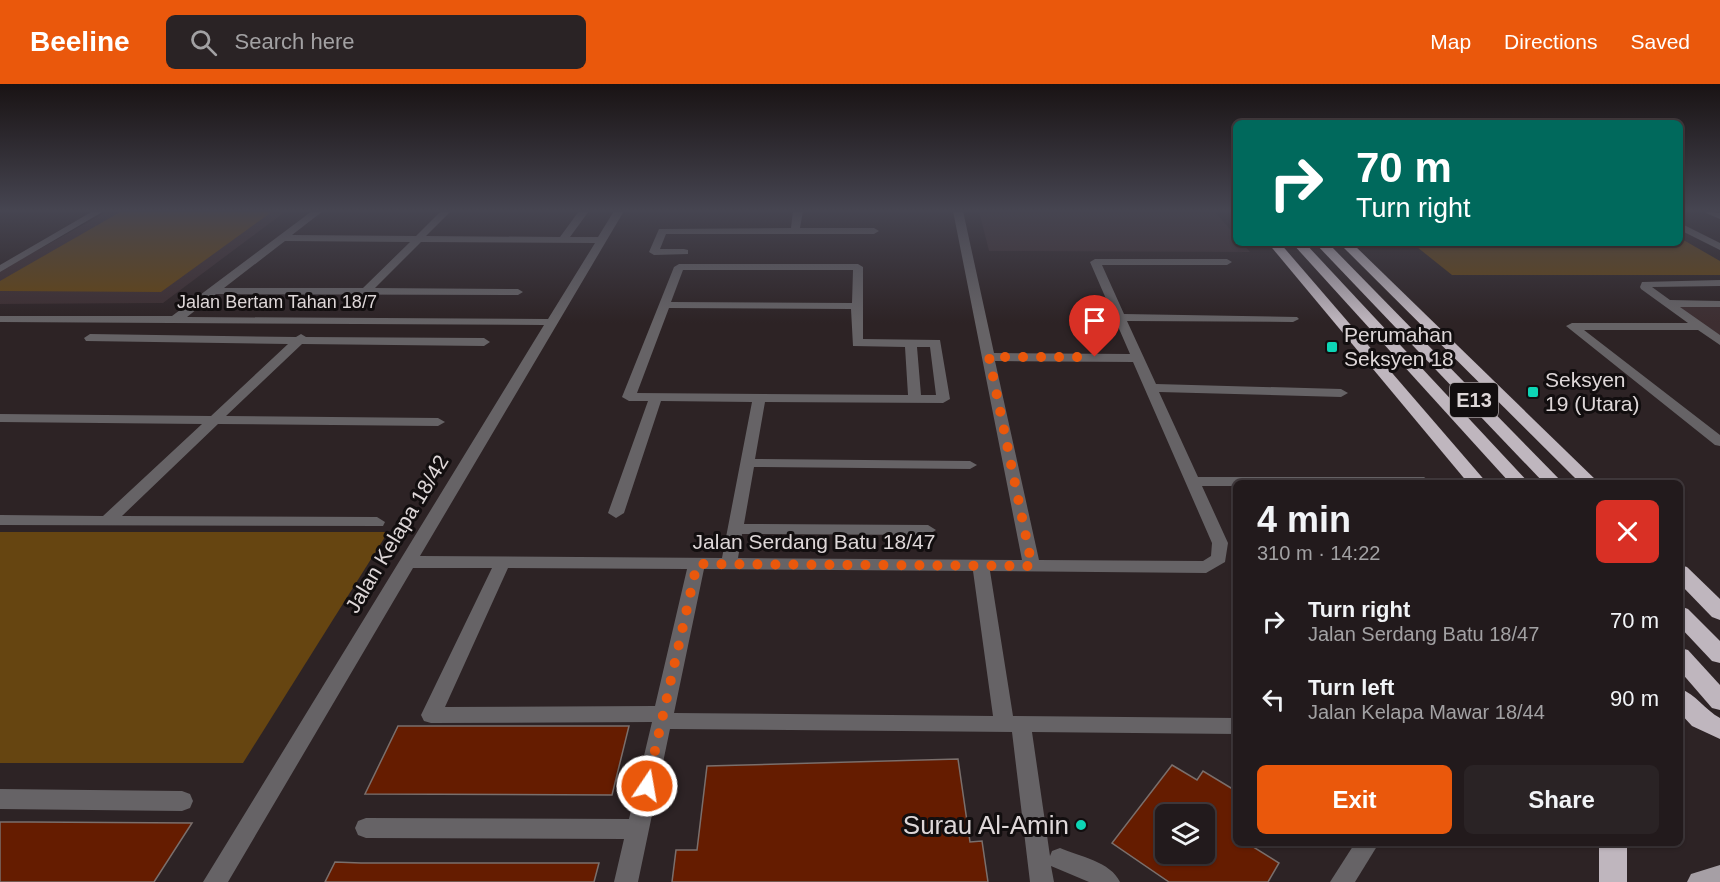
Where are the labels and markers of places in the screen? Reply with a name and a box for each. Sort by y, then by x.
pin [1069,295,1120,357]
place label: Perumahan Seksyen 18 [1344,323,1454,370]
marker: Perumahan Seksyen 18 [1325,340,1339,354]
place label: Seksyen 19 (Utara) [1545,368,1640,415]
marker: Seksyen 19 (Utara) [1526,385,1540,399]
place label: Surau Al-Amin [903,810,1069,840]
marker: Surau Al-Amin [1074,818,1088,832]

